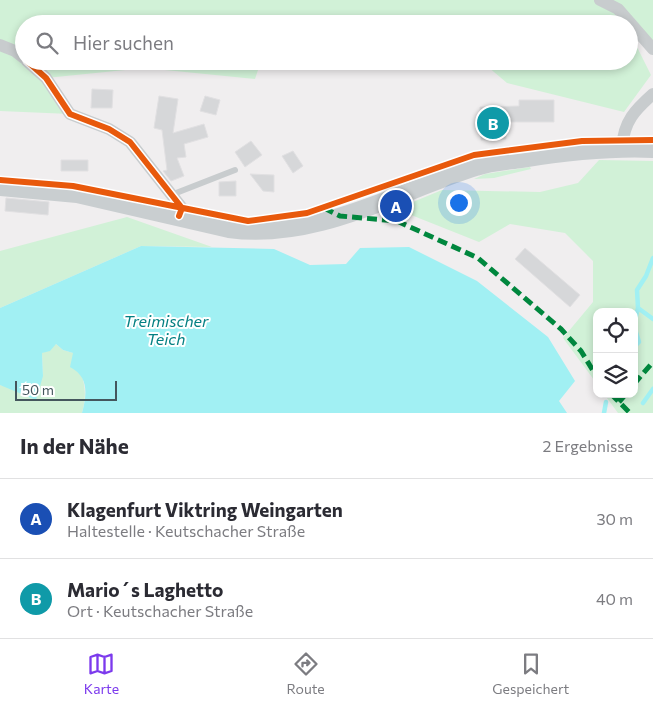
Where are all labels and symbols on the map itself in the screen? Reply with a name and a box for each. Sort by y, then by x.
pin: B [477,104,509,142]
pin: A [380,187,412,225]
your location [446,190,472,216]
water label: Treimischer Teich [124,311,209,348]
scale bar [15,378,118,401]

